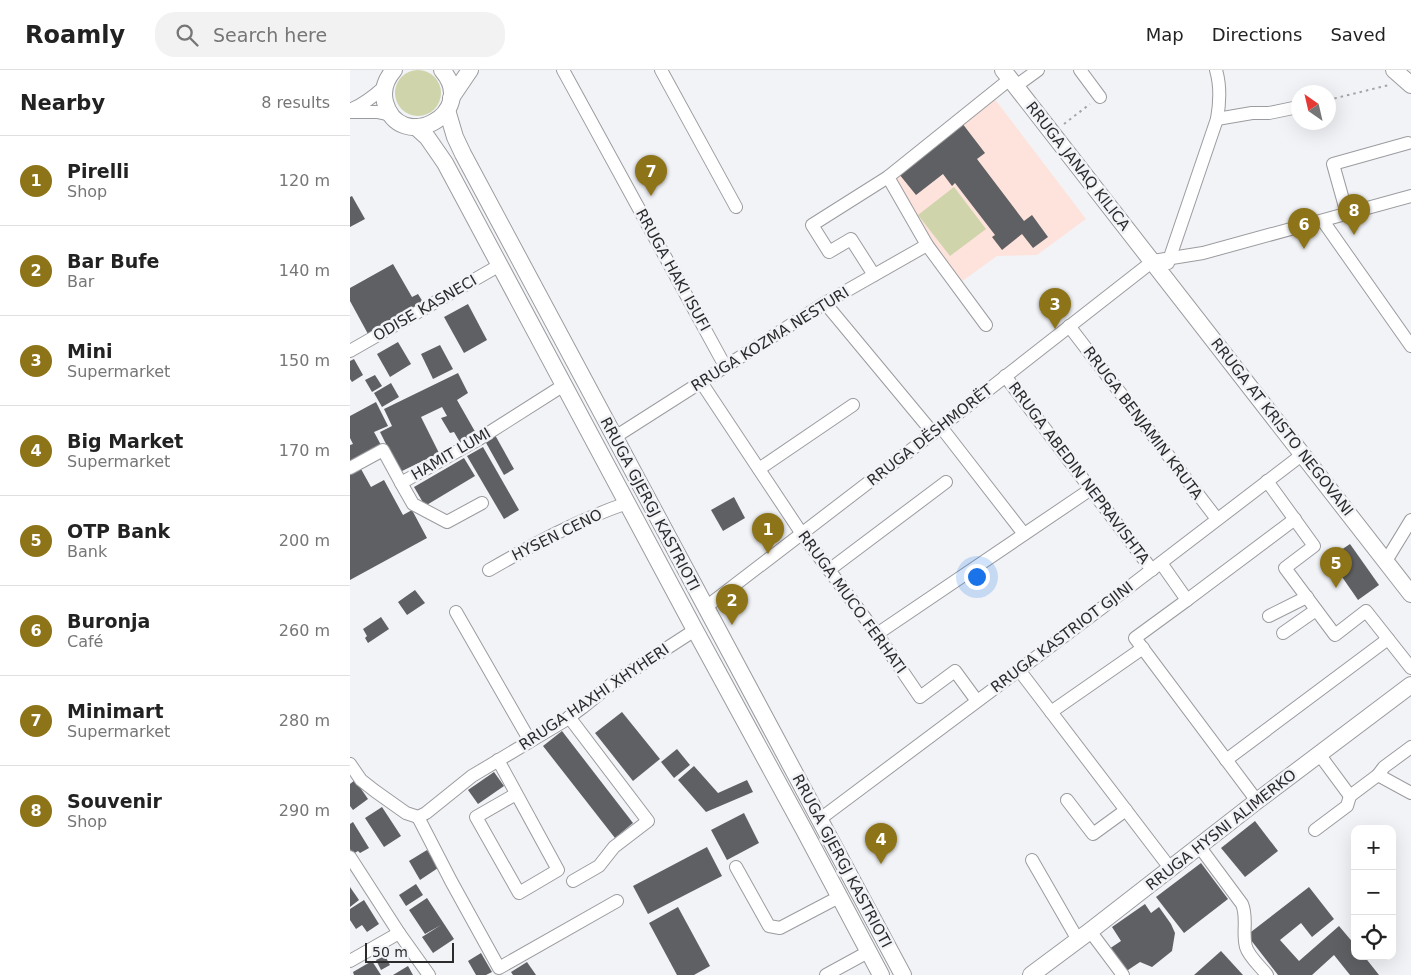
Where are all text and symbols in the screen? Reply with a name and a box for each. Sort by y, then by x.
search box [155,12,505,57]
text: Roamly [25,21,125,49]
icon: search [173,21,201,49]
text: Search here [213,24,327,46]
text: Map [1146,24,1184,45]
text: Directions [1212,24,1302,45]
text: Saved [1330,24,1386,45]
north arrow [1291,85,1336,130]
text: Nearby [20,91,105,115]
text: 8 results [261,93,330,112]
street label: RRUGA JANAQ KILICA [1022,98,1134,235]
pin: 7 [635,155,667,196]
text: Pirelli [67,160,129,182]
text: 1 [30,171,42,190]
text: 120 m [279,171,330,190]
text: Shop [67,182,107,201]
pin: 8 [1338,194,1370,235]
street label: RRUGA HAKI ISUFI [632,206,714,334]
pin: 6 [1288,208,1320,249]
text: Bar Bufe [67,250,159,272]
text: 2 [30,261,42,280]
text: 140 m [279,261,330,280]
street label: ODISE KASNECI [370,271,480,345]
text: Bar [67,272,94,291]
street label: RRUGA KOZMA NESTURI [688,283,852,395]
pin: 3 [1039,288,1071,329]
street label: RRUGA AT KRISTO NEGOVANI [1207,335,1357,519]
text: Mini [67,340,112,362]
street label: RRUGA BENJAMIN KRUTA [1080,343,1207,504]
text: 3 [30,351,42,370]
text: 150 m [279,351,330,370]
text: Supermarket [67,362,170,381]
street label: RRUGA DËSHMORËT [863,379,997,490]
street label: RRUGA ABEDIN NEPRAVISHTA [1005,379,1154,568]
street label: RRUGA GJERGJ KASTRIOTI [597,414,703,594]
street label: HAMIT LUMI [408,424,494,484]
text: Big Market [67,430,183,452]
text: 4 [30,441,42,460]
text: 170 m [279,441,330,460]
text: Supermarket [67,452,170,471]
street label: HYSEN CENO [509,505,605,565]
pin: 1 [752,513,784,554]
text: OTP Bank [67,520,170,542]
street label: RRUGA MUCO FERHATI [794,527,910,677]
text: 5 [30,531,42,550]
text: 200 m [279,531,330,550]
text: Bank [67,542,107,561]
pin: 5 [1320,547,1352,588]
your location [964,564,990,590]
street label: RRUGA KASTRIOT GJINI [987,578,1137,696]
pin: 2 [716,584,748,625]
text: Buronja [67,610,150,632]
text: 6 [30,621,42,640]
text: 260 m [279,621,330,640]
text: Café [67,632,103,651]
street label: RRUGA HAXHI XHYHERI [516,640,672,754]
text: Minimart [67,700,164,722]
text: 7 [30,711,42,730]
text: 280 m [279,711,330,730]
text: Supermarket [67,722,170,741]
street label: RRUGA HYSNI ALIMERKO [1142,766,1300,894]
street label: RRUGA GJERGJ KASTRIOTI [789,771,895,951]
text: Souvenir [67,790,162,812]
text: 8 [30,801,42,820]
text: 290 m [279,801,330,820]
text: Shop [67,812,107,831]
pin: 4 [865,823,897,864]
map controls [1351,825,1396,960]
button: + [1351,825,1396,870]
button: − [1351,870,1396,915]
button: locate [1351,915,1396,960]
scale bar [365,940,454,963]
text: 50 m [372,944,408,960]

